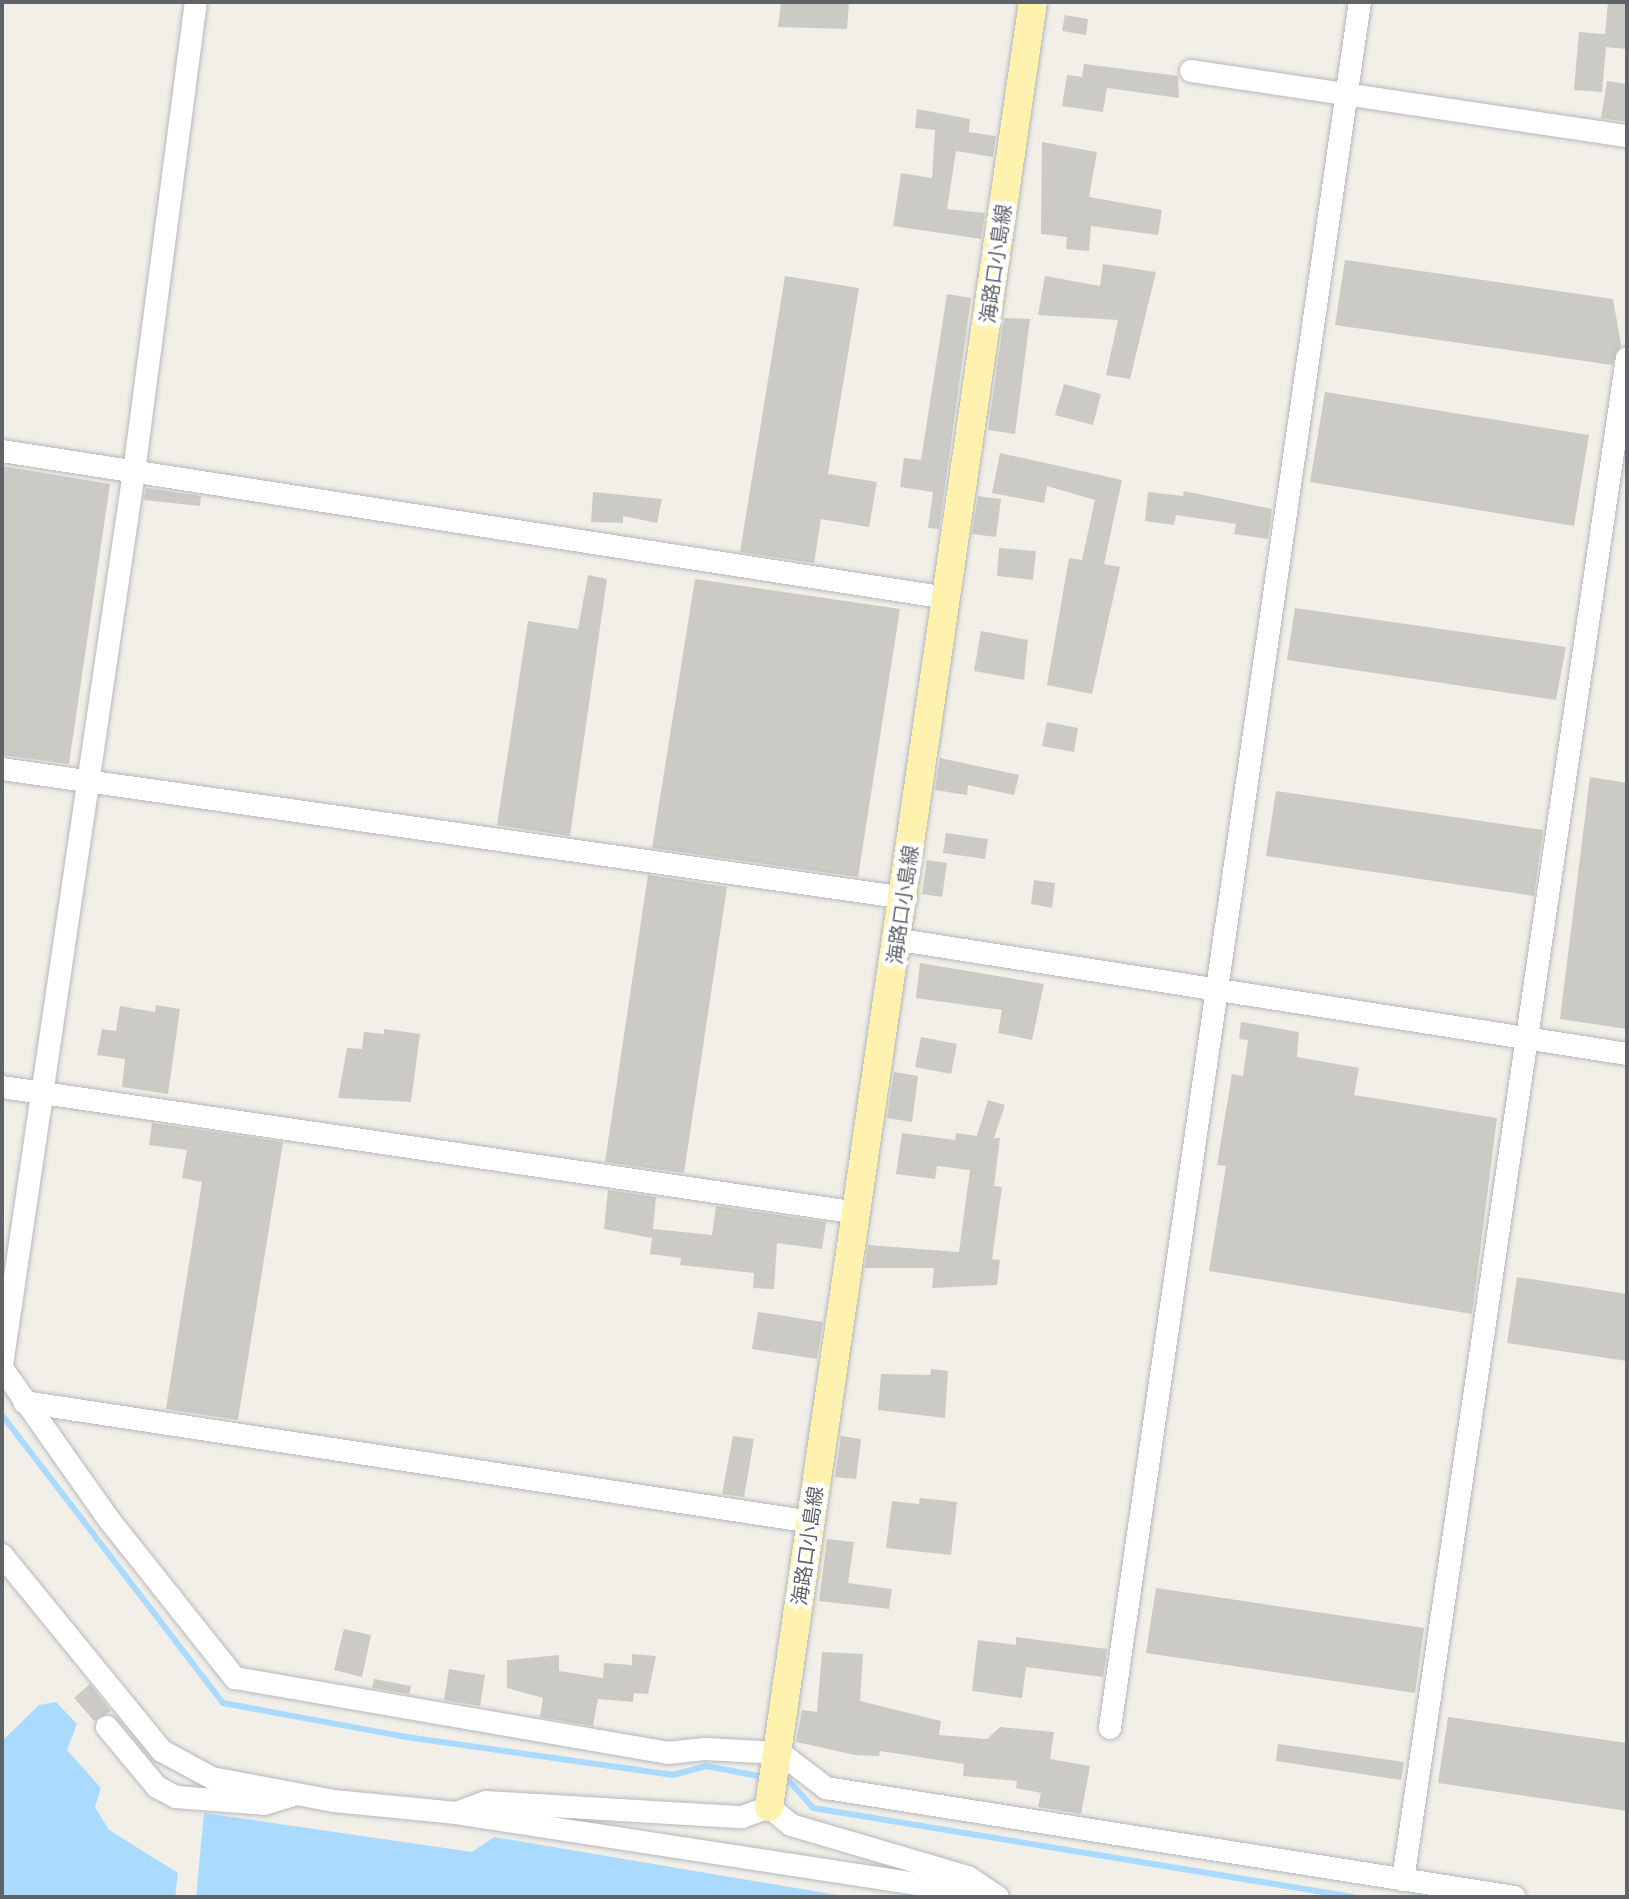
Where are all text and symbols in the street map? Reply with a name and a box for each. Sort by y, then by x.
street label: 海路口小島線 [977,203,1017,325]
street label: 海路口小島線 [884,844,924,966]
street label: 海路口小島線 [789,1485,829,1607]

